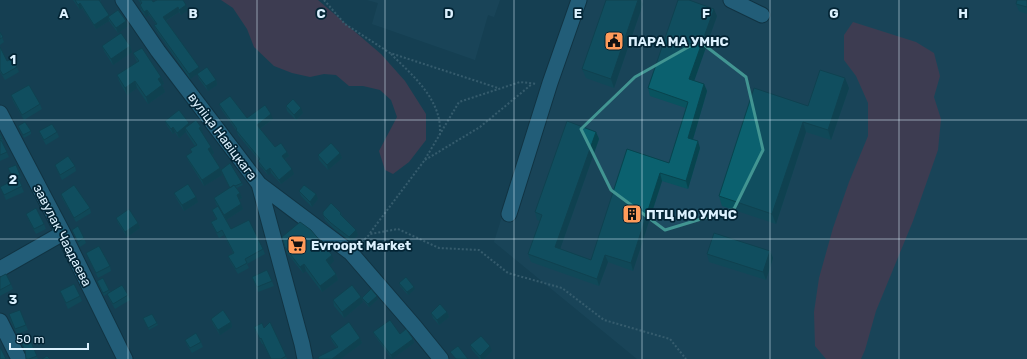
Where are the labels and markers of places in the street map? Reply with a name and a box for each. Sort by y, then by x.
public building icon: ПАРА МА УМНС [603,30,625,52]
place label: ПАРА МА УМНС [628,34,729,49]
building icon: ПТЦ МО УМЧС [621,203,643,225]
place label: ПТЦ МО УМЧС [646,207,737,222]
supermarket icon: Evroopt Market [286,234,308,256]
place label: Evroopt Market [311,238,411,253]

